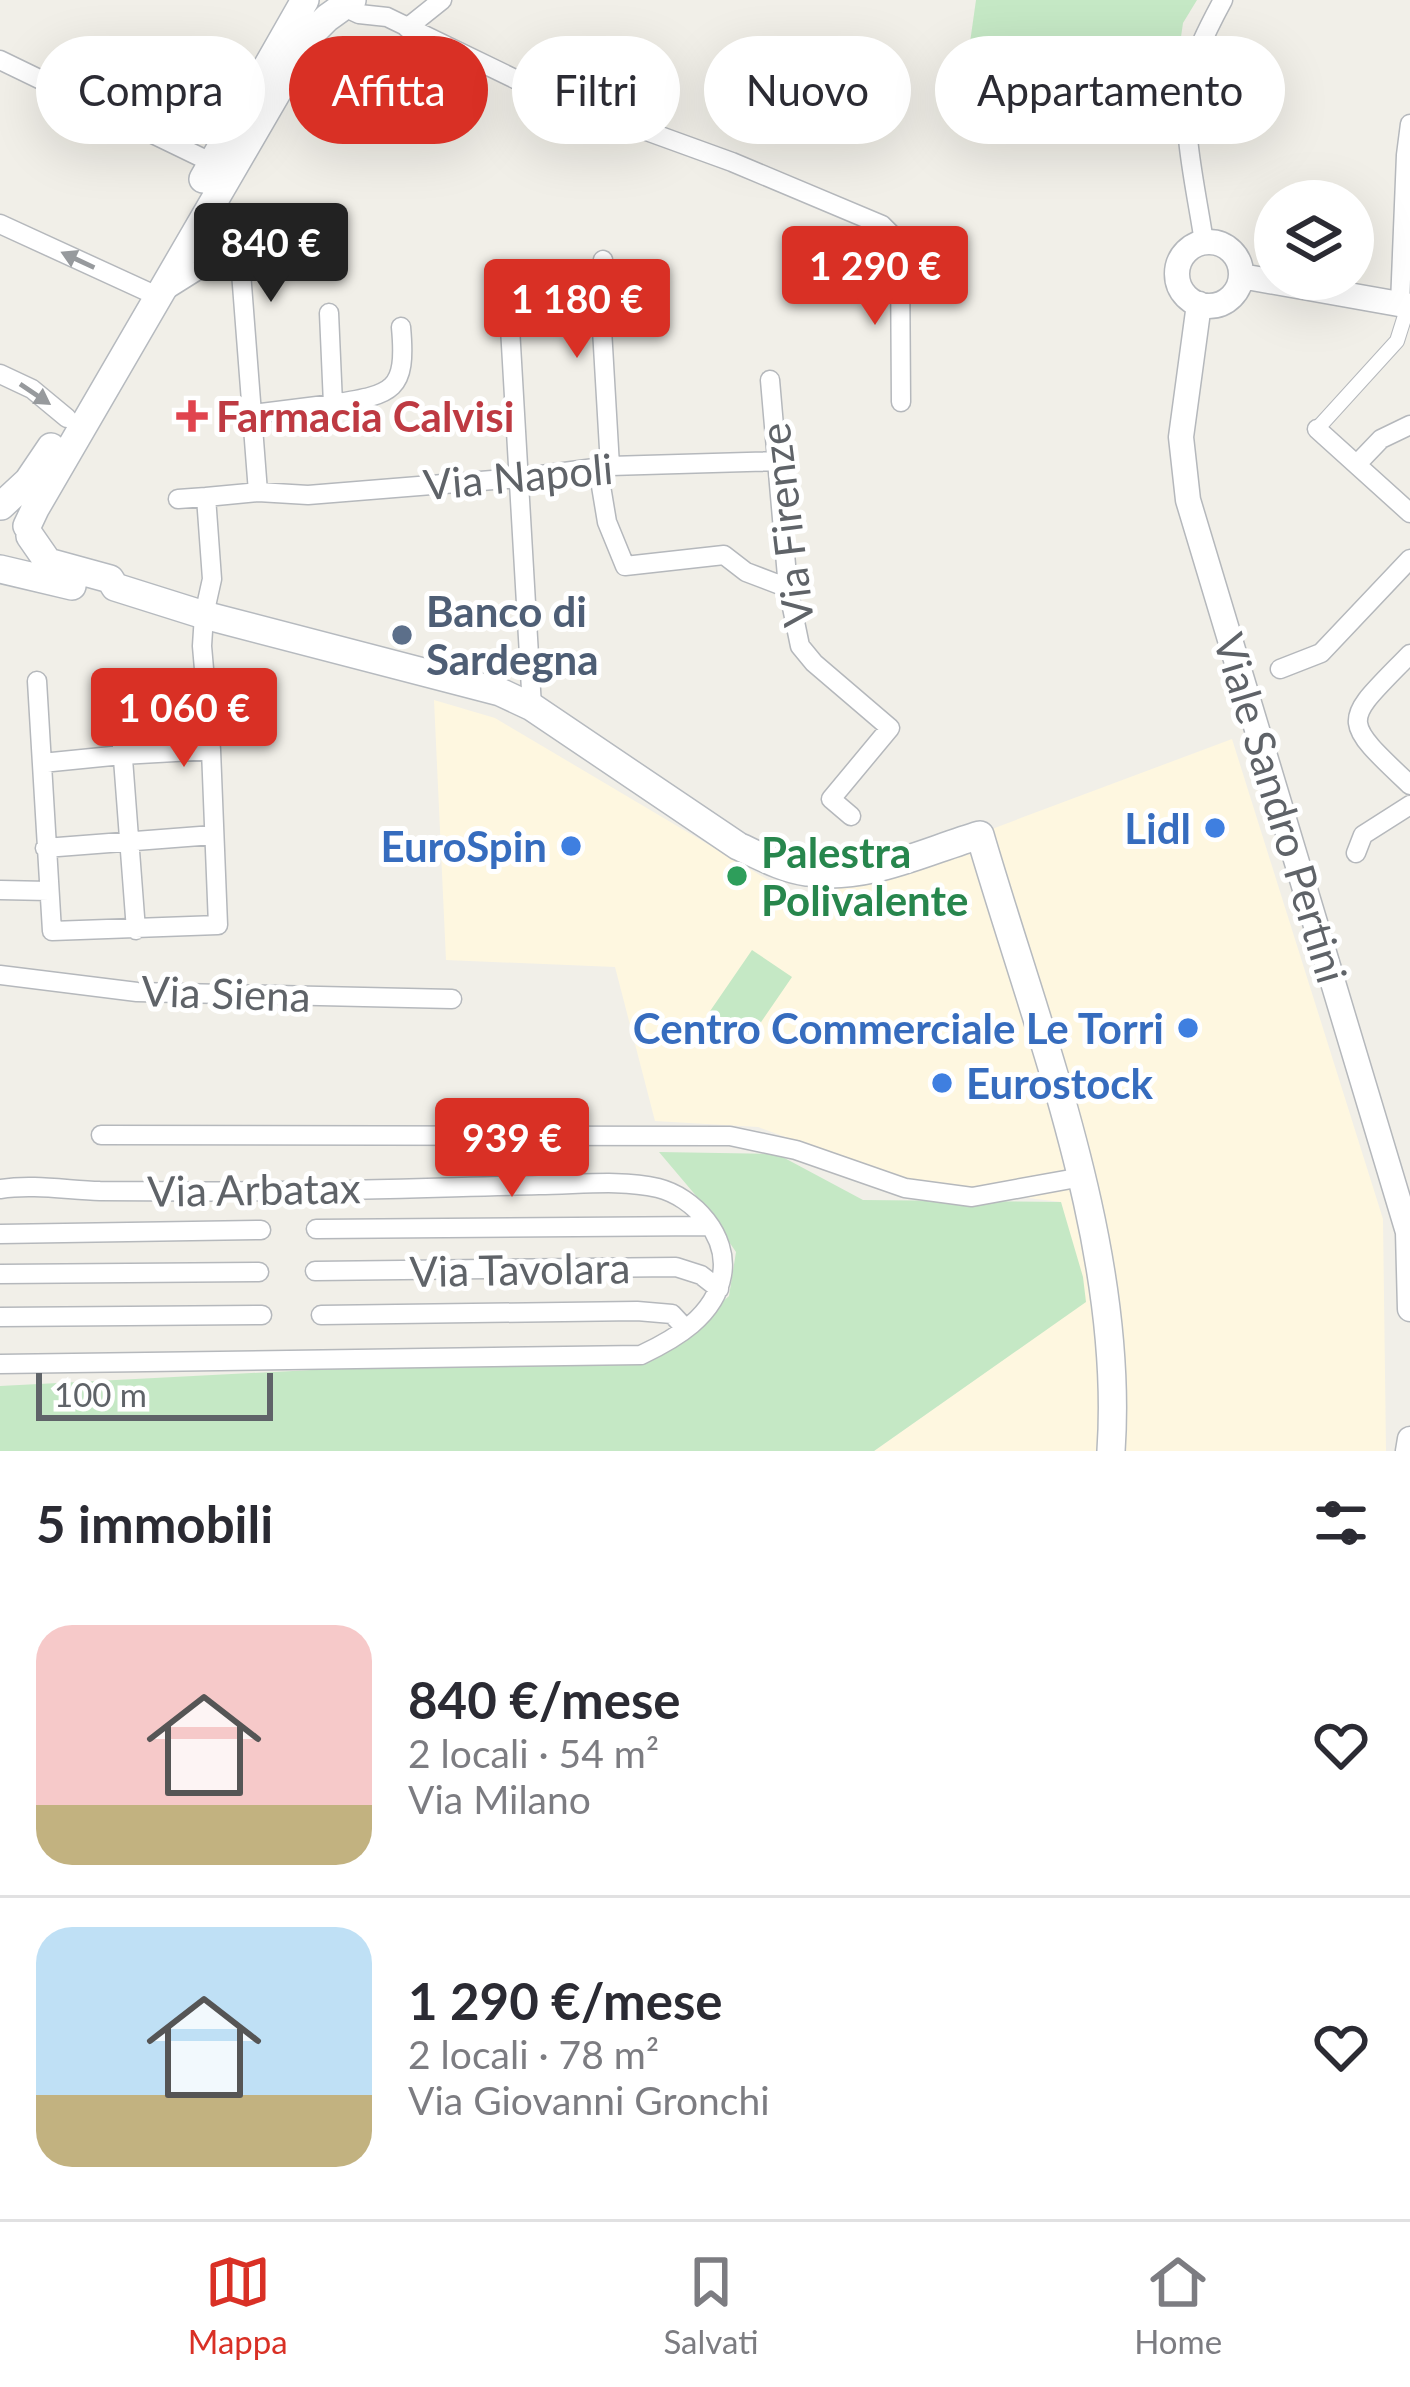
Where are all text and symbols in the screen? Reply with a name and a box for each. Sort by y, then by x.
chip: Compra [36,36,265,144]
chip: Affitta [289,36,488,144]
chip: Filtri [512,36,680,144]
chip: Nuovo [704,36,911,144]
chip: Appartamento [935,36,1285,144]
map controls [1254,180,1374,300]
button: layers [1254,180,1374,300]
pin: 840 € [187,203,355,305]
text: 840 € [221,219,321,265]
pin: 1 290 € [764,226,986,328]
text: 1 290 € [809,242,941,288]
one-way arrow [60,250,95,270]
pin: 1 180 € [466,259,688,361]
text: 1 180 € [511,275,643,321]
one-way arrow [19,381,51,404]
place label: Farmacia Calvisi [216,391,514,441]
marker: Farmacia Calvisi [179,403,205,429]
street label: Via Firenze [749,420,823,630]
street label: Via Napoli [421,443,615,509]
place label: Banco di Sardegna [426,586,599,684]
marker: Banco di Sardegna [389,622,415,648]
street label: Viale Sandro Pertini [1204,627,1358,989]
pin: 1 060 € [73,668,295,770]
text: 1 060 € [118,684,250,730]
place label: Lidl [1124,803,1191,853]
marker: Lidl [1202,815,1228,841]
place label: EuroSpin [380,821,547,871]
place label: Palestra Polivalente [761,827,968,925]
marker: EuroSpin [558,833,584,859]
marker: Palestra Polivalente [724,863,750,889]
street label: Via Siena [141,965,311,1021]
place label: Centro Commerciale Le Torri [633,1003,1164,1053]
marker: Centro Commerciale Le Torri [1175,1015,1201,1041]
place label: Eurostock [966,1058,1154,1108]
marker: Eurostock [929,1070,955,1096]
pin: 939 € [428,1098,596,1200]
text: 939 € [462,1114,562,1160]
street label: Via Arbatax [147,1162,361,1216]
street label: Via Tavolara [409,1242,631,1296]
scale bar [36,1367,273,1420]
text: 100 m [54,1374,147,1414]
icon: filters [1308,1490,1374,1556]
text: 5 immobili [36,1493,273,1554]
text: 840 €/mese [408,1669,681,1730]
icon: home [132,1673,276,1817]
icon: heart [1308,1712,1374,1778]
text: 2 locali · 54 m² [408,1730,659,1776]
text: Via Milano [408,1776,591,1822]
text: 1 290 €/mese [408,1970,723,2031]
icon: home [132,1975,276,2119]
icon: heart [1308,2014,1374,2080]
text: 2 locali · 78 m² [408,2031,659,2077]
text: Via Giovanni Gronchi [408,2077,770,2123]
tab: Mappa [188,2249,288,2361]
tab: Salvati [663,2249,759,2361]
tab: Home [1134,2249,1222,2361]

